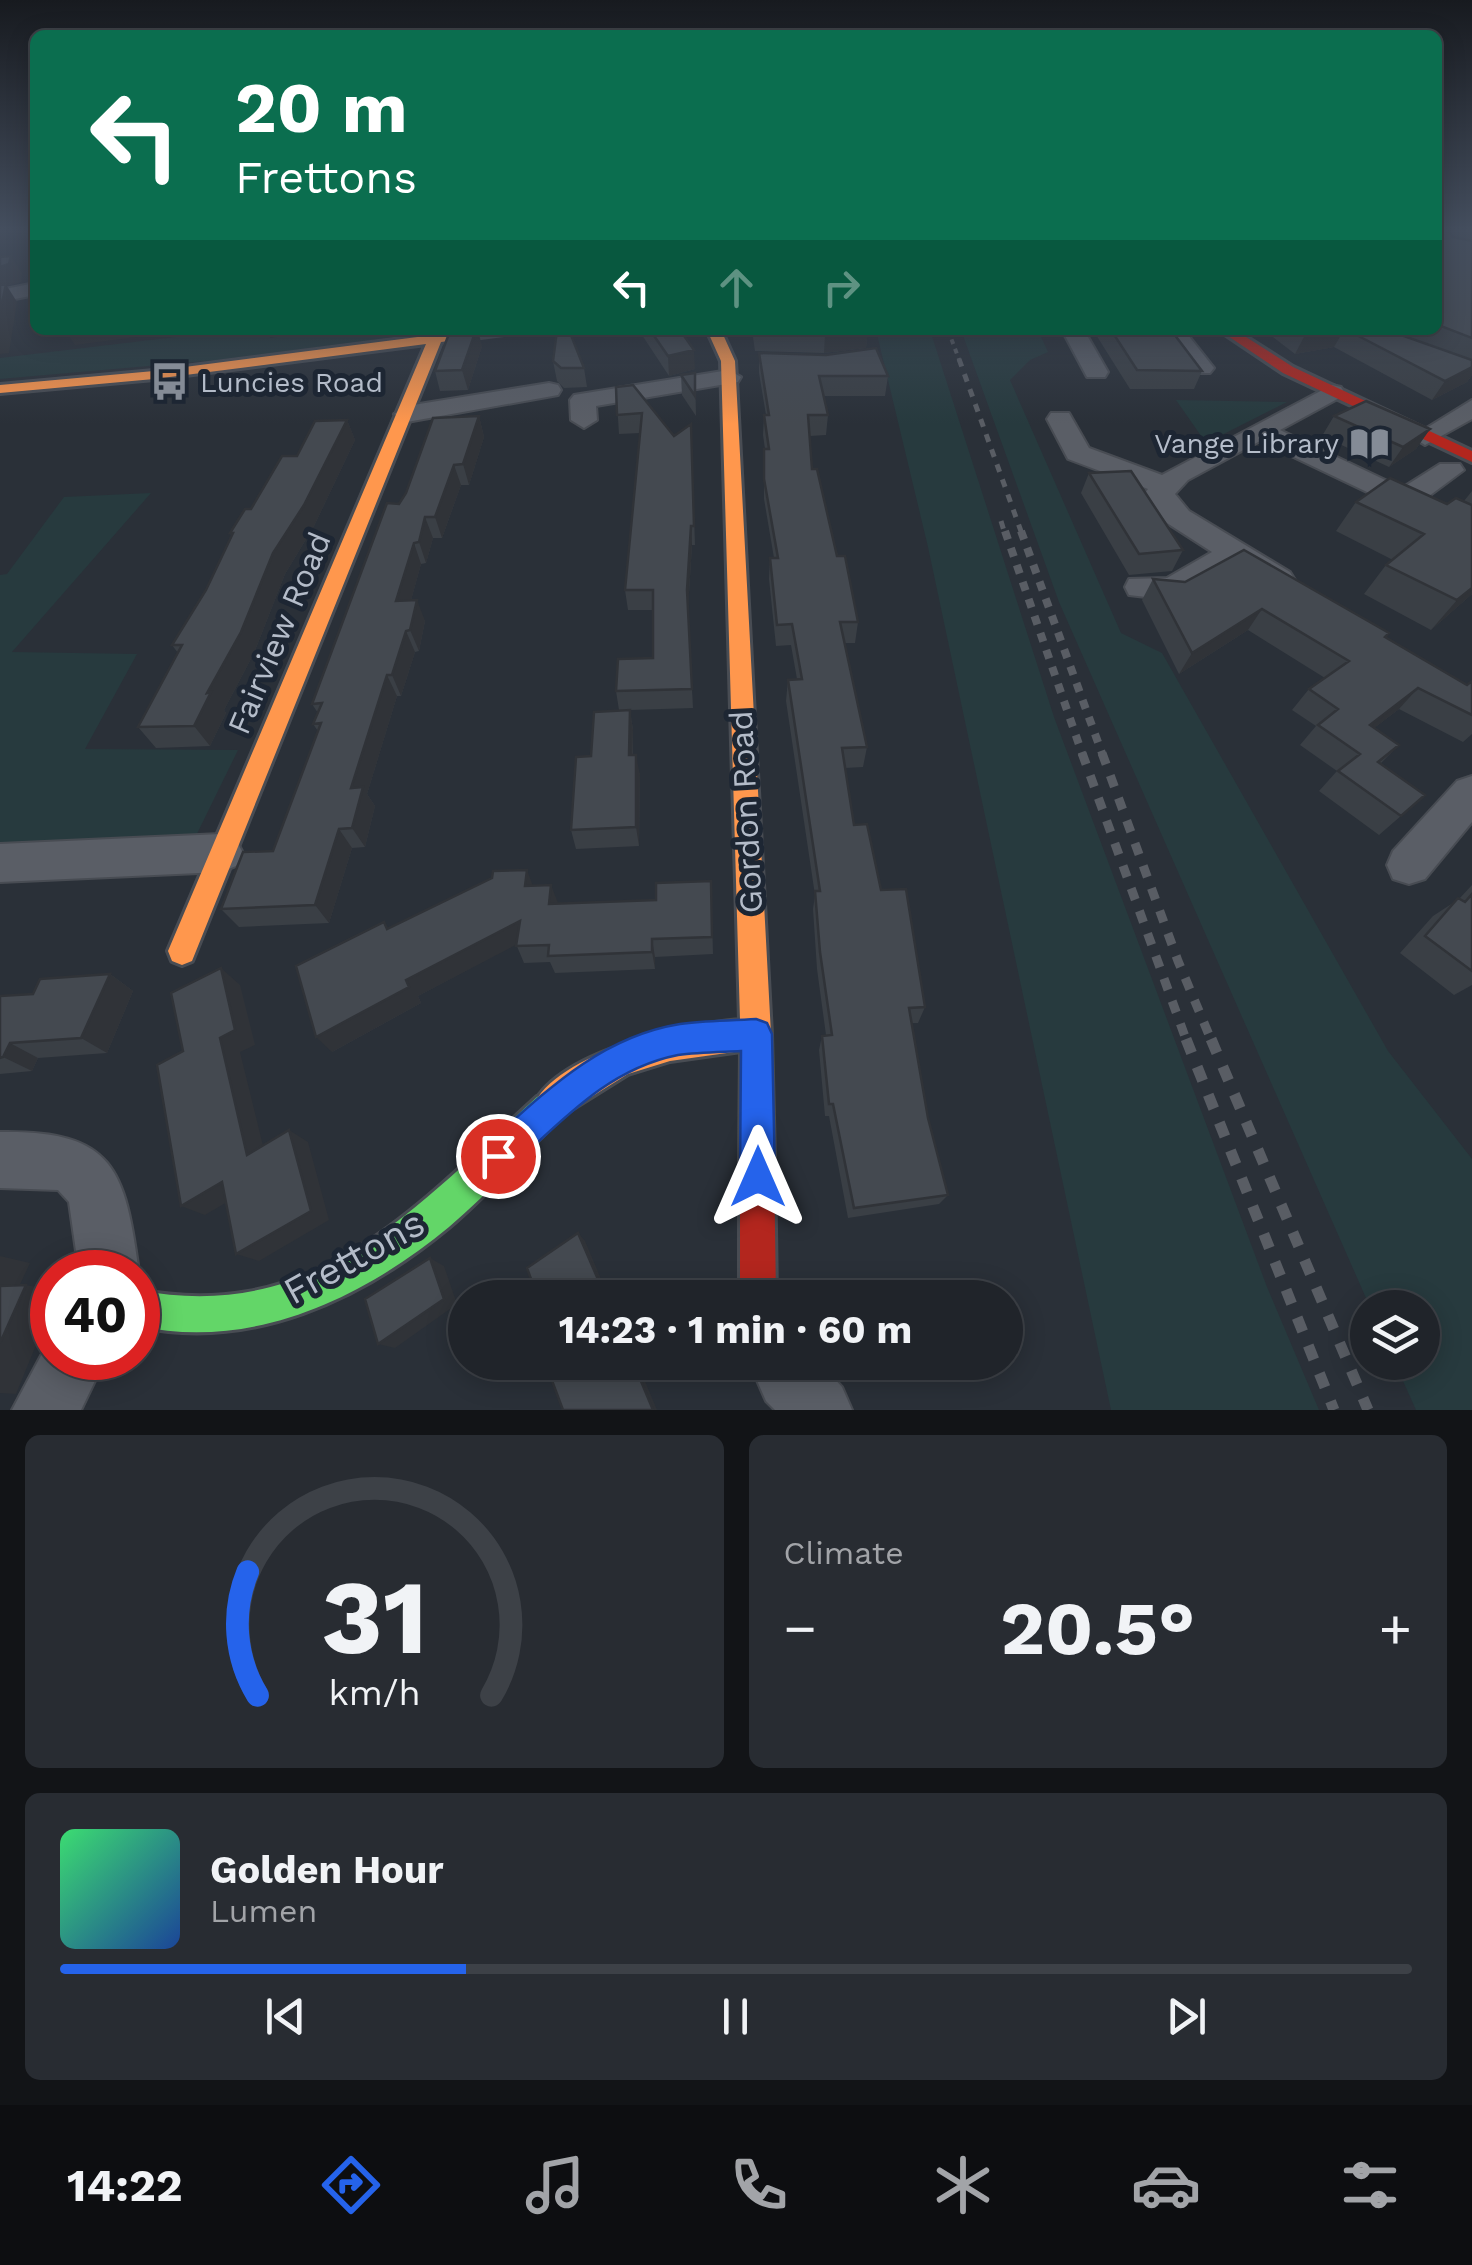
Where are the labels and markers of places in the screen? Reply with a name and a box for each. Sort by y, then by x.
bus stop icon: Luncies Road [149,361,191,403]
place label: Luncies Road [200,366,383,399]
library icon: Vange Library [1348,422,1390,464]
place label: Vange Library [1154,427,1340,460]
pin [456,1114,541,1199]

